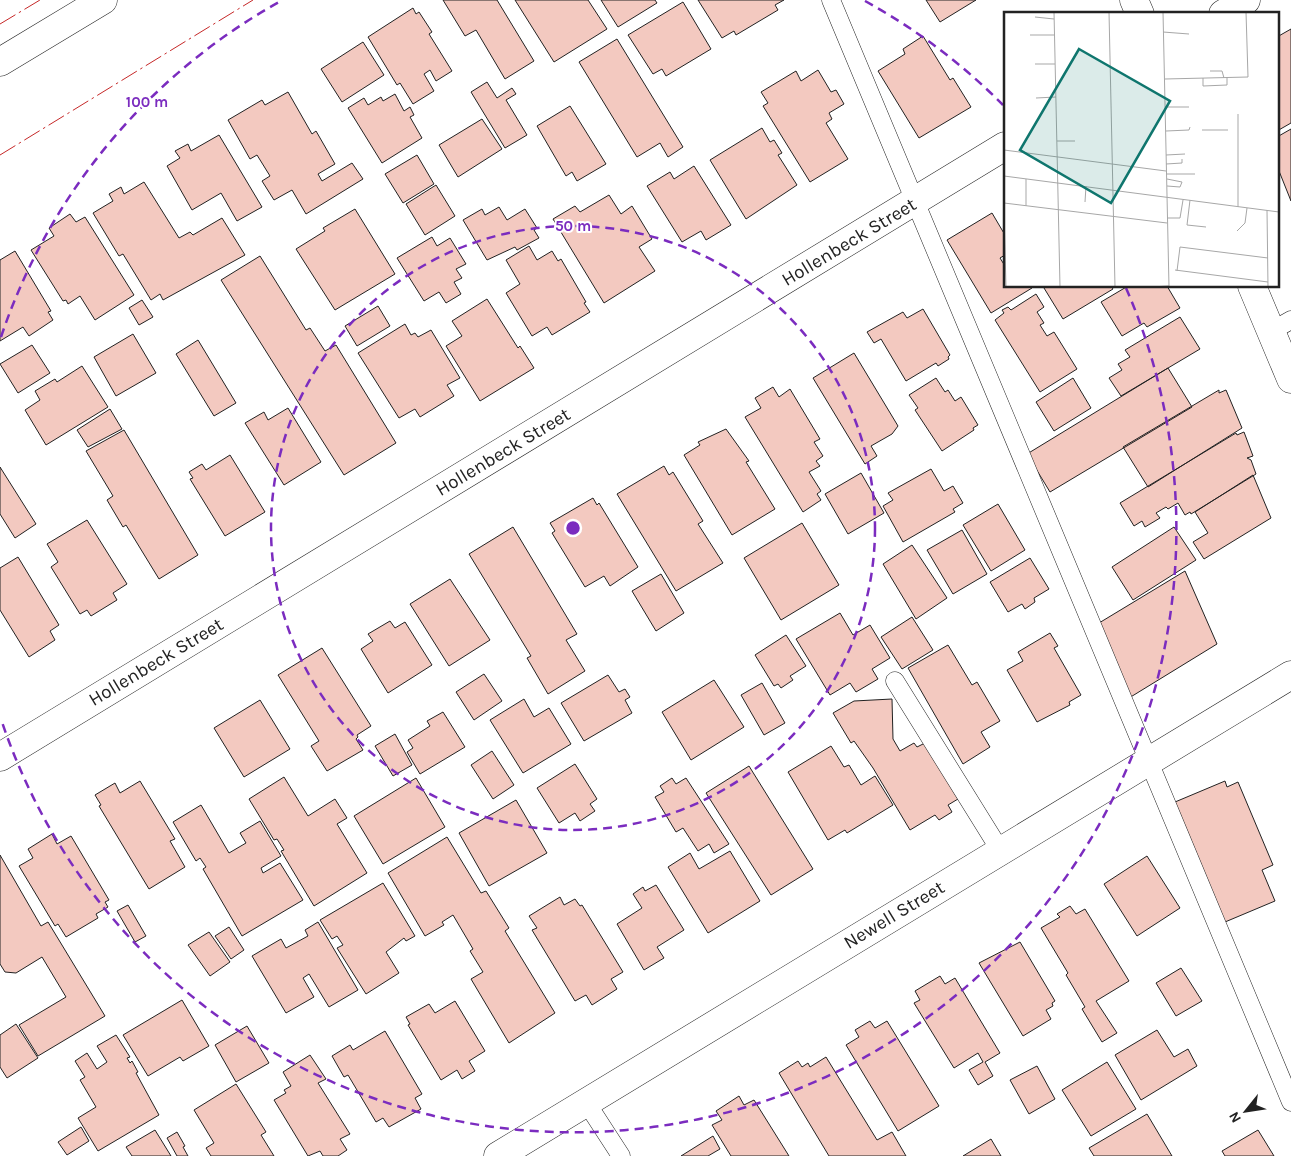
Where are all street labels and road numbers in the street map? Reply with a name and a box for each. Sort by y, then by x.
street label: Hollenbeck Street [778,193,920,291]
street label: Hollenbeck Street [432,403,574,501]
street label: Hollenbeck Street [85,613,227,711]
street label: Newell Street [840,876,948,954]

